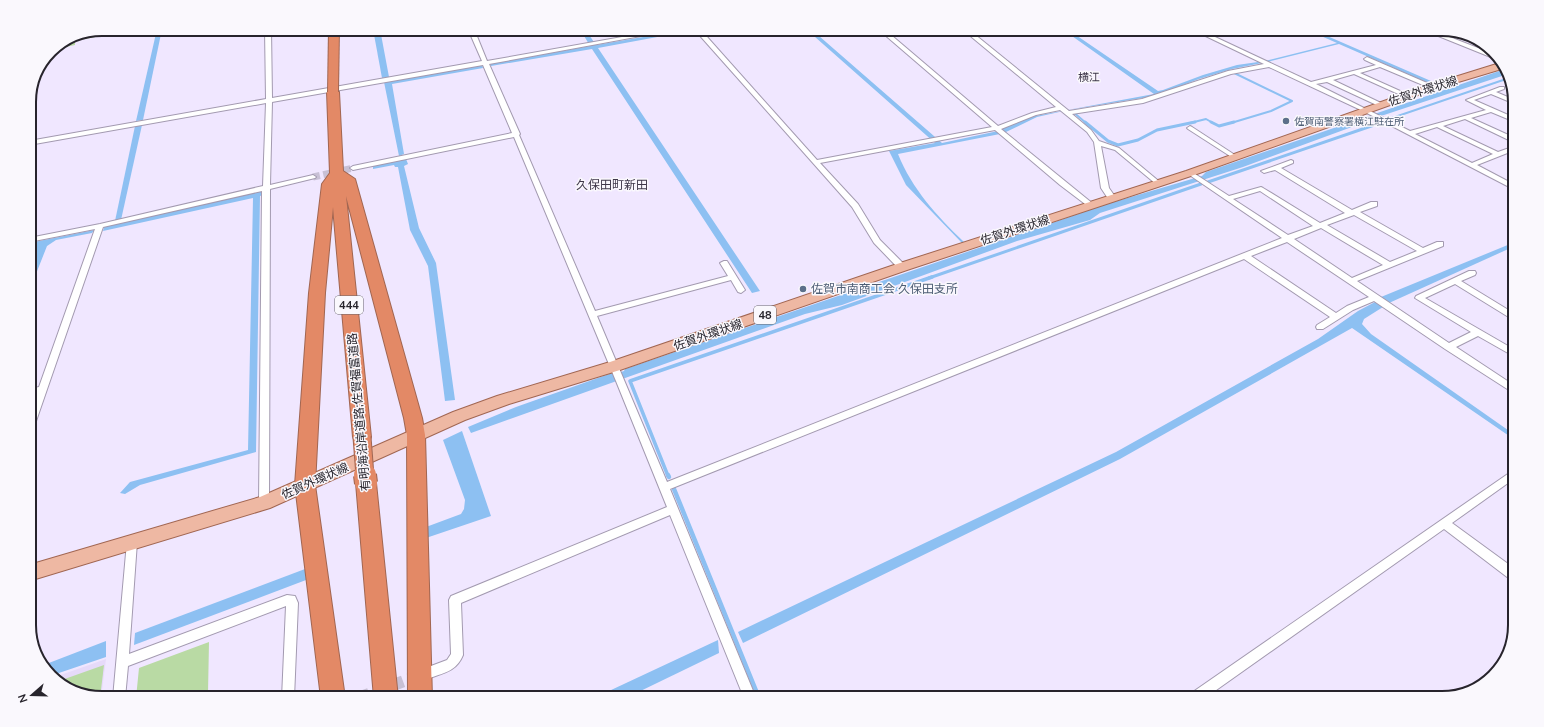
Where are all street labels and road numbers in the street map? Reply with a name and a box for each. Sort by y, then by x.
street label: 佐賀外環状線 [1386,72,1460,110]
street label: 佐賀外環状線 [978,211,1052,249]
road number: 444 [335,296,363,314]
road number: 48 [754,306,776,324]
street label: 佐賀外環状線 [671,316,745,354]
street label: 有明海沿岸道路;佐賀福富道路 [344,332,374,492]
street label: 佐賀外環状線 [279,459,351,503]

